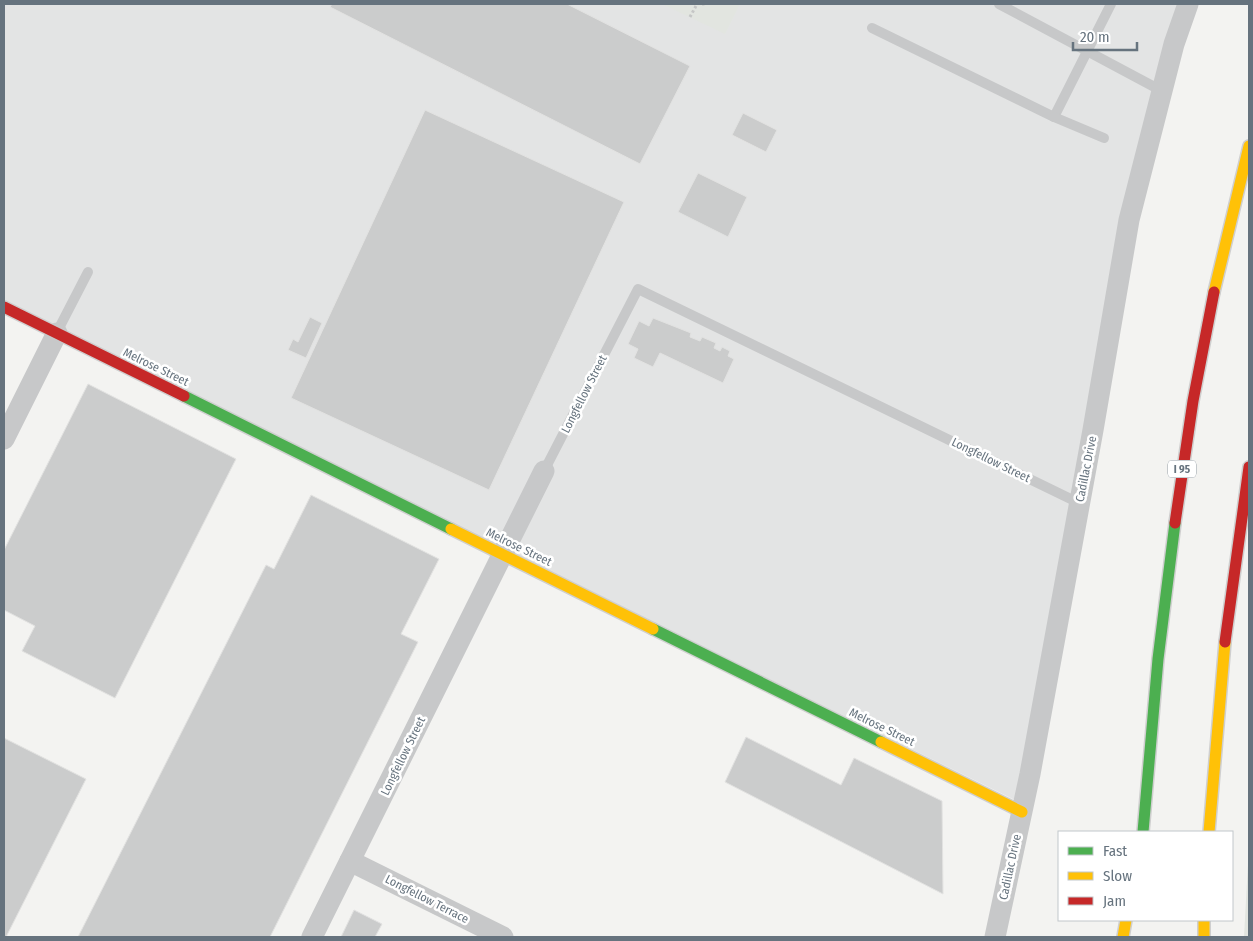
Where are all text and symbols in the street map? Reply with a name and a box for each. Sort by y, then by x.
scale bar [1073,20,1137,52]
text: 20 m [1080,28,1110,46]
street label: Melrose Street [121,345,191,389]
street label: Longfellow Street [558,353,610,435]
street label: Longfellow Street [949,435,1033,485]
street label: Cadillac Drive [1073,435,1099,503]
road number: I 95 [1168,460,1196,478]
street label: Melrose Street [484,525,554,569]
street label: Melrose Street [847,705,917,749]
street label: Longfellow Street [378,714,428,798]
legend [1058,831,1233,921]
street label: Cadillac Drive [996,833,1024,901]
text: Fast [1103,842,1127,860]
text: Slow [1103,867,1132,885]
street label: Longfellow Terrace [383,872,471,926]
text: Jam [1103,892,1126,910]

